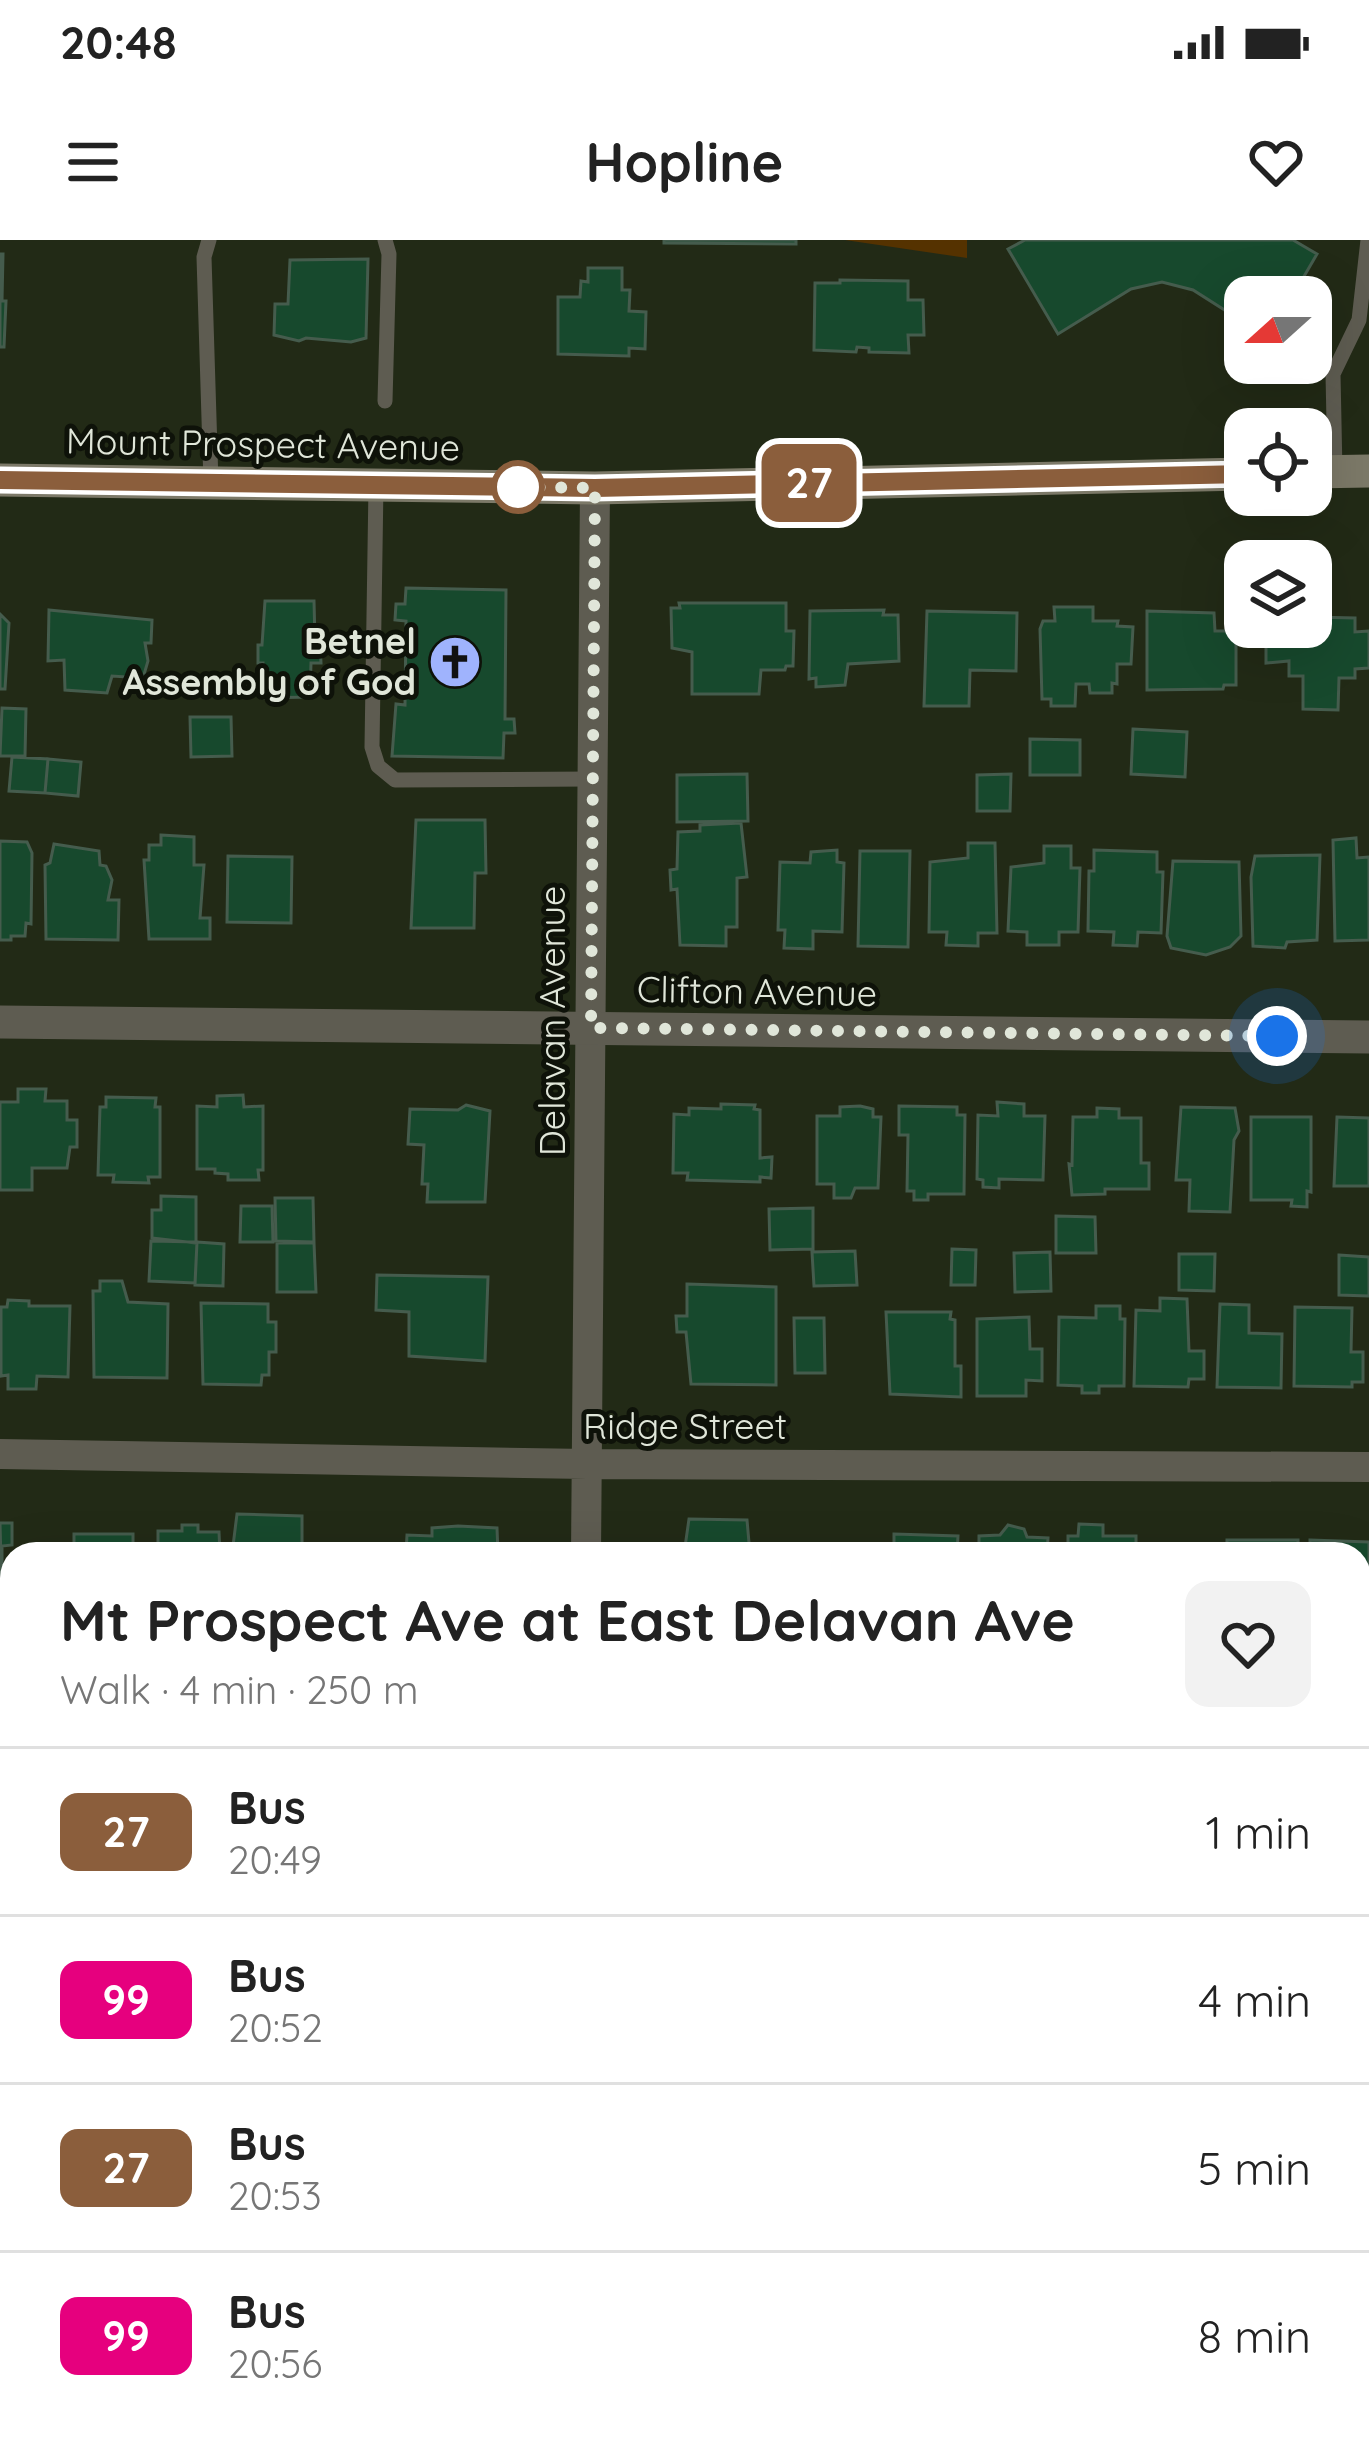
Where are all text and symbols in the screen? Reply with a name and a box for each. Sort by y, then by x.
text: 20:48 [60,14,177,70]
text: Hopline [586,128,783,196]
icon: menu [60,129,126,195]
icon: heart [1243,129,1309,195]
north arrow [1224,276,1332,384]
map controls [1224,276,1332,648]
button: locate [1224,408,1332,516]
street label: Mount Prospect Avenue [66,418,460,469]
line badge: 27 [755,444,863,522]
text: 27 [786,456,832,509]
unlabelled marker [493,462,543,512]
button: layers [1224,540,1332,648]
place label: Betnel Assembly of God [122,618,416,704]
church icon: Betnel Assembly of God [427,634,483,690]
street label: Delavan Avenue [529,886,574,1156]
street label: Clifton Avenue [637,966,877,1015]
your location [1247,1006,1307,1066]
street label: Ridge Street [583,1403,787,1448]
button: heart [1185,1581,1311,1707]
text: Mt Prospect Ave at East Delavan Ave [60,1584,1075,1655]
text: Walk · 4 min · 250 m [60,1665,419,1714]
text: Bus [228,1779,306,1835]
text: 1 min [1205,1804,1311,1860]
text: 27 [103,1805,149,1858]
text: 20:49 [228,1835,322,1884]
text: Bus [228,1947,306,2003]
text: 4 min [1198,1972,1311,2028]
text: 99 [102,1973,150,2026]
text: 20:52 [228,2003,323,2052]
text: Bus [228,2115,306,2171]
text: 5 min [1198,2140,1311,2196]
text: 27 [103,2141,149,2194]
text: 20:53 [228,2171,322,2220]
text: Bus [228,2283,306,2339]
text: 8 min [1198,2308,1311,2364]
text: 99 [102,2309,150,2362]
text: 20:56 [228,2339,322,2388]

